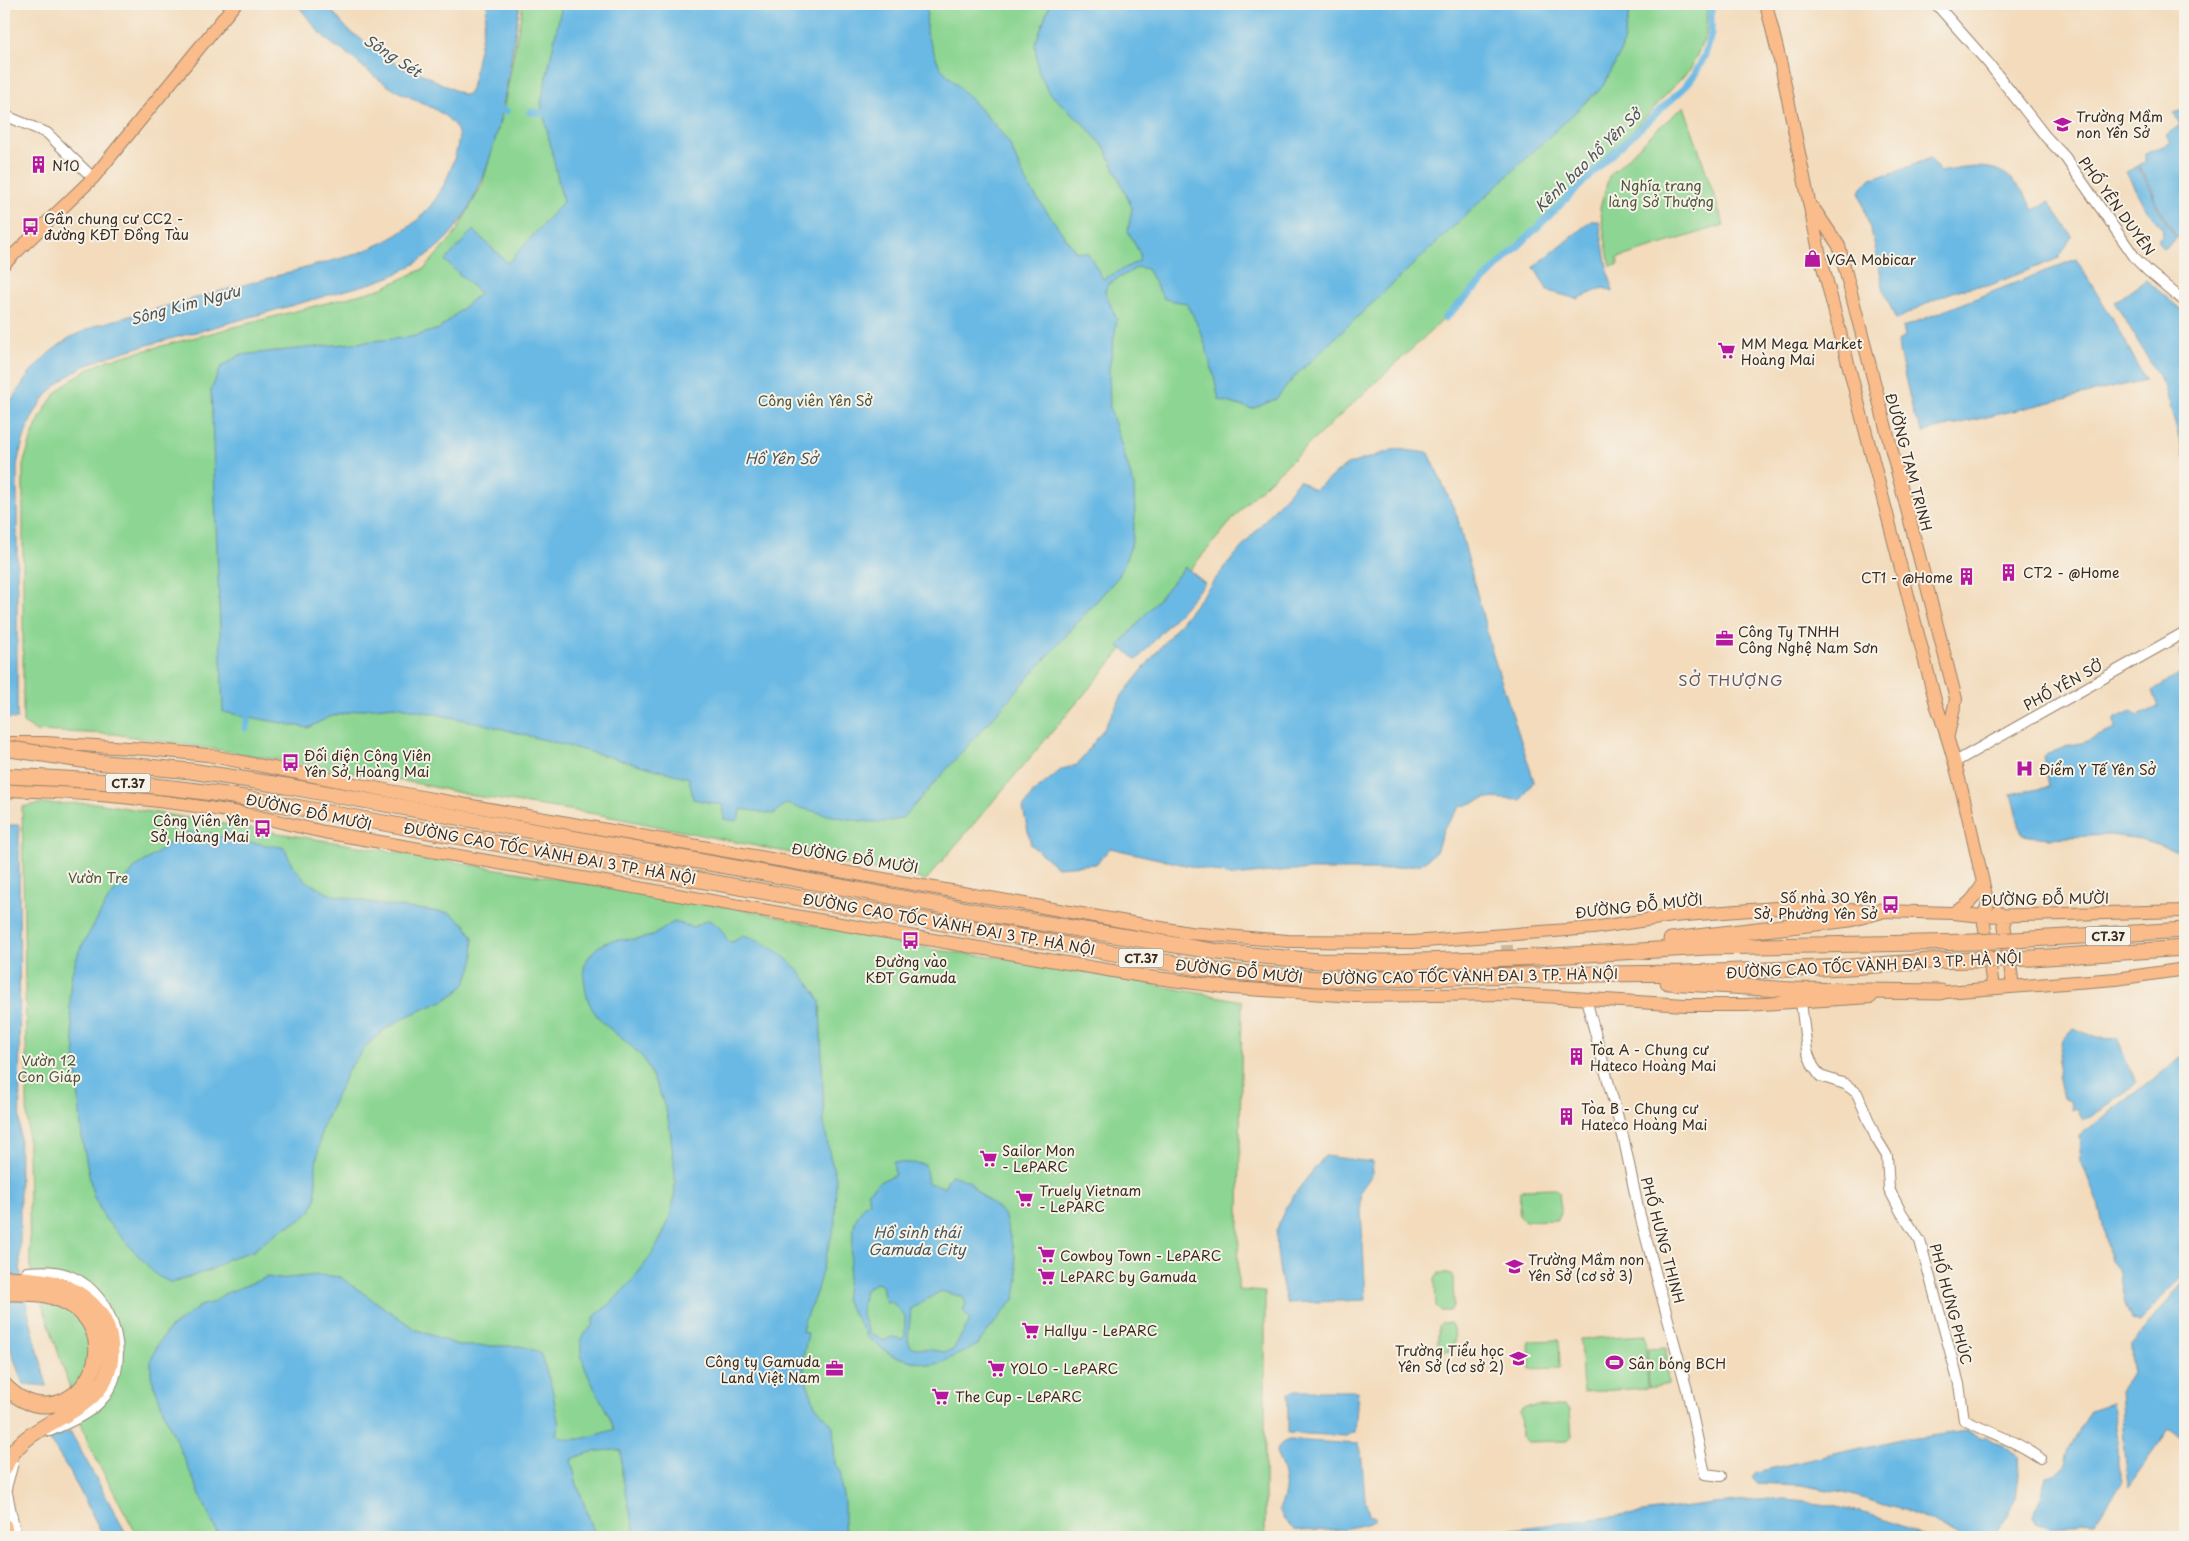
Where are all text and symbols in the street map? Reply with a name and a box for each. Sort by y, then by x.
water label: Sông Sét [360,28,428,83]
water label: Kênh bao hồ Yên Sở [1529,101,1648,217]
place label: Trường Mầm non Yên Sở [2076,106,2163,143]
school or university icon: Trường Mầm non Yên Sở [2052,114,2072,134]
street label: PHỐ YÊN DUYÊN [2074,152,2160,260]
building icon: N10 [28,155,48,175]
place label: N10 [52,155,80,176]
park label: Nghĩa trang làng Sở Thượng [1608,175,1714,212]
place label: Gần chung cư CC2 - đường KĐT Đồng Tàu [44,208,189,245]
bus stop icon: Gần chung cư CC2 - đường KĐT Đồng Tàu [20,216,40,236]
shop icon: VGA Mobicar [1802,249,1822,269]
place label: VGA Mobicar [1826,249,1917,270]
water label: Sông Kim Ngưu [127,278,244,330]
place label: MM Mega Market Hoàng Mai [1741,333,1863,370]
supermarket icon: MM Mega Market Hoàng Mai [1717,341,1737,361]
park label: Công viên Yên Sở [758,390,873,411]
street label: ĐƯỜNG TAM TRINH [1880,391,1938,533]
water label: Hồ Yên Sở [745,446,821,469]
building icon: CT2 - @Home [1999,562,2019,582]
place label: CT2 - @Home [2023,562,2119,583]
place label: CT1 - @Home [1861,567,1953,588]
building icon: CT1 - @Home [1957,567,1977,587]
place label: Công Ty TNHH Công Nghệ Nam Sơn [1738,621,1878,658]
office icon: Công Ty TNHH Công Nghệ Nam Sơn [1714,629,1734,649]
street label: PHỐ YÊN SỞ [2019,654,2107,715]
district label: SỞ THƯỢNG [1678,668,1784,691]
place label: Đối diện Công Viên Yên Sở, Hoàng Mai [304,745,431,782]
bus stop icon: Đối diện Công Viên Yên Sở, Hoàng Mai [280,753,300,773]
hospital icon: Điểm Y Tế Yên Sở [2015,759,2035,779]
place label: Điểm Y Tế Yên Sở [2039,759,2156,780]
road number: CT.37 [106,774,150,792]
street label: ĐƯỜNG ĐỖ MƯỜI [244,787,374,836]
place label: Công Viên Yên Sở, Hoàng Mai [150,810,249,847]
street label: ĐƯỜNG CAO TỐC VÀNH ĐAI 3 TP. HÀ NỘI [402,817,698,889]
bus stop icon: Công Viên Yên Sở, Hoàng Mai [253,818,273,838]
street label: ĐƯỜNG ĐỖ MƯỜI [790,837,920,878]
park label: Vườn Tre [68,867,128,888]
street label: ĐƯỜNG ĐỖ MƯỜI [1981,886,2109,911]
place label: Số nhà 30 Yên Sở, Phường Yên Sở [1753,887,1878,924]
street label: ĐƯỜNG CAO TỐC VÀNH ĐAI 3 TP. HÀ NỘI [801,888,1097,960]
street label: ĐƯỜNG ĐỖ MƯỜI [1574,888,1704,923]
bus stop icon: Số nhà 30 Yên Sở, Phường Yên Sở [1881,895,1901,915]
road number: CT.37 [2086,926,2130,946]
bus stop icon: Đường vào KĐT Gamuda [901,931,921,951]
street label: ĐƯỜNG CAO TỐC VÀNH ĐAI 3 TP. HÀ NỘI [1725,947,2023,983]
road number: CT.37 [1118,948,1164,968]
place label: Đường vào KĐT Gamuda [866,951,957,988]
street label: ĐƯỜNG ĐỖ MƯỜI [1174,953,1304,988]
street label: ĐƯỜNG CAO TỐC VÀNH ĐAI 3 TP. HÀ NỘI [1322,963,1618,989]
place label: Tòa A - Chung cư Hateco Hoàng Mai [1590,1039,1716,1076]
building icon: Tòa A - Chung cư Hateco Hoàng Mai [1566,1047,1586,1067]
park label: Vườn 12 Con Giáp [17,1050,81,1087]
place label: Tòa B - Chung cư Hateco Hoàng Mai [1581,1098,1707,1135]
building icon: Tòa B - Chung cư Hateco Hoàng Mai [1557,1106,1577,1126]
place label: Sailor Mon - LePARC [1002,1140,1075,1177]
supermarket icon: Sailor Mon - LePARC [978,1148,998,1168]
street label: PHỐ HƯNG THỊNH [1636,1174,1690,1306]
place label: Truely Vietnam - LePARC [1039,1180,1141,1217]
supermarket icon: Truely Vietnam - LePARC [1015,1188,1035,1208]
water label: Hồ sinh thái Gamuda City [868,1220,967,1260]
street label: PHỐ HƯNG PHÚC [1925,1241,1977,1367]
supermarket icon: Cowboy Town - LePARC [1036,1245,1056,1265]
place label: Cowboy Town - LePARC [1060,1245,1222,1266]
place label: Trường Mầm non Yên Sở (cơ sở 3) [1528,1249,1644,1286]
school or university icon: Trường Mầm non Yên Sở (cơ sở 3) [1504,1257,1524,1277]
supermarket icon: LePARC by Gamuda [1036,1266,1056,1286]
place label: LePARC by Gamuda [1060,1266,1197,1287]
supermarket icon: Hallyu - LePARC [1020,1320,1040,1340]
place label: Hallyu - LePARC [1044,1320,1158,1341]
place label: Trường Tiểu học Yên Sở (cơ sở 2) [1395,1340,1504,1377]
school or university icon: Trường Tiểu học Yên Sở (cơ sở 2) [1508,1348,1528,1368]
place label: Công ty Gamuda Land Việt Nam [705,1351,820,1388]
sports icon: Sân bóng BCH [1604,1353,1624,1373]
place label: Sân bóng BCH [1628,1353,1726,1374]
supermarket icon: YOLO - LePARC [986,1358,1006,1378]
place label: YOLO - LePARC [1010,1358,1118,1379]
office icon: Công ty Gamuda Land Việt Nam [824,1359,844,1379]
supermarket icon: The Cup - LePARC [931,1386,951,1406]
place label: The Cup - LePARC [955,1386,1082,1407]

